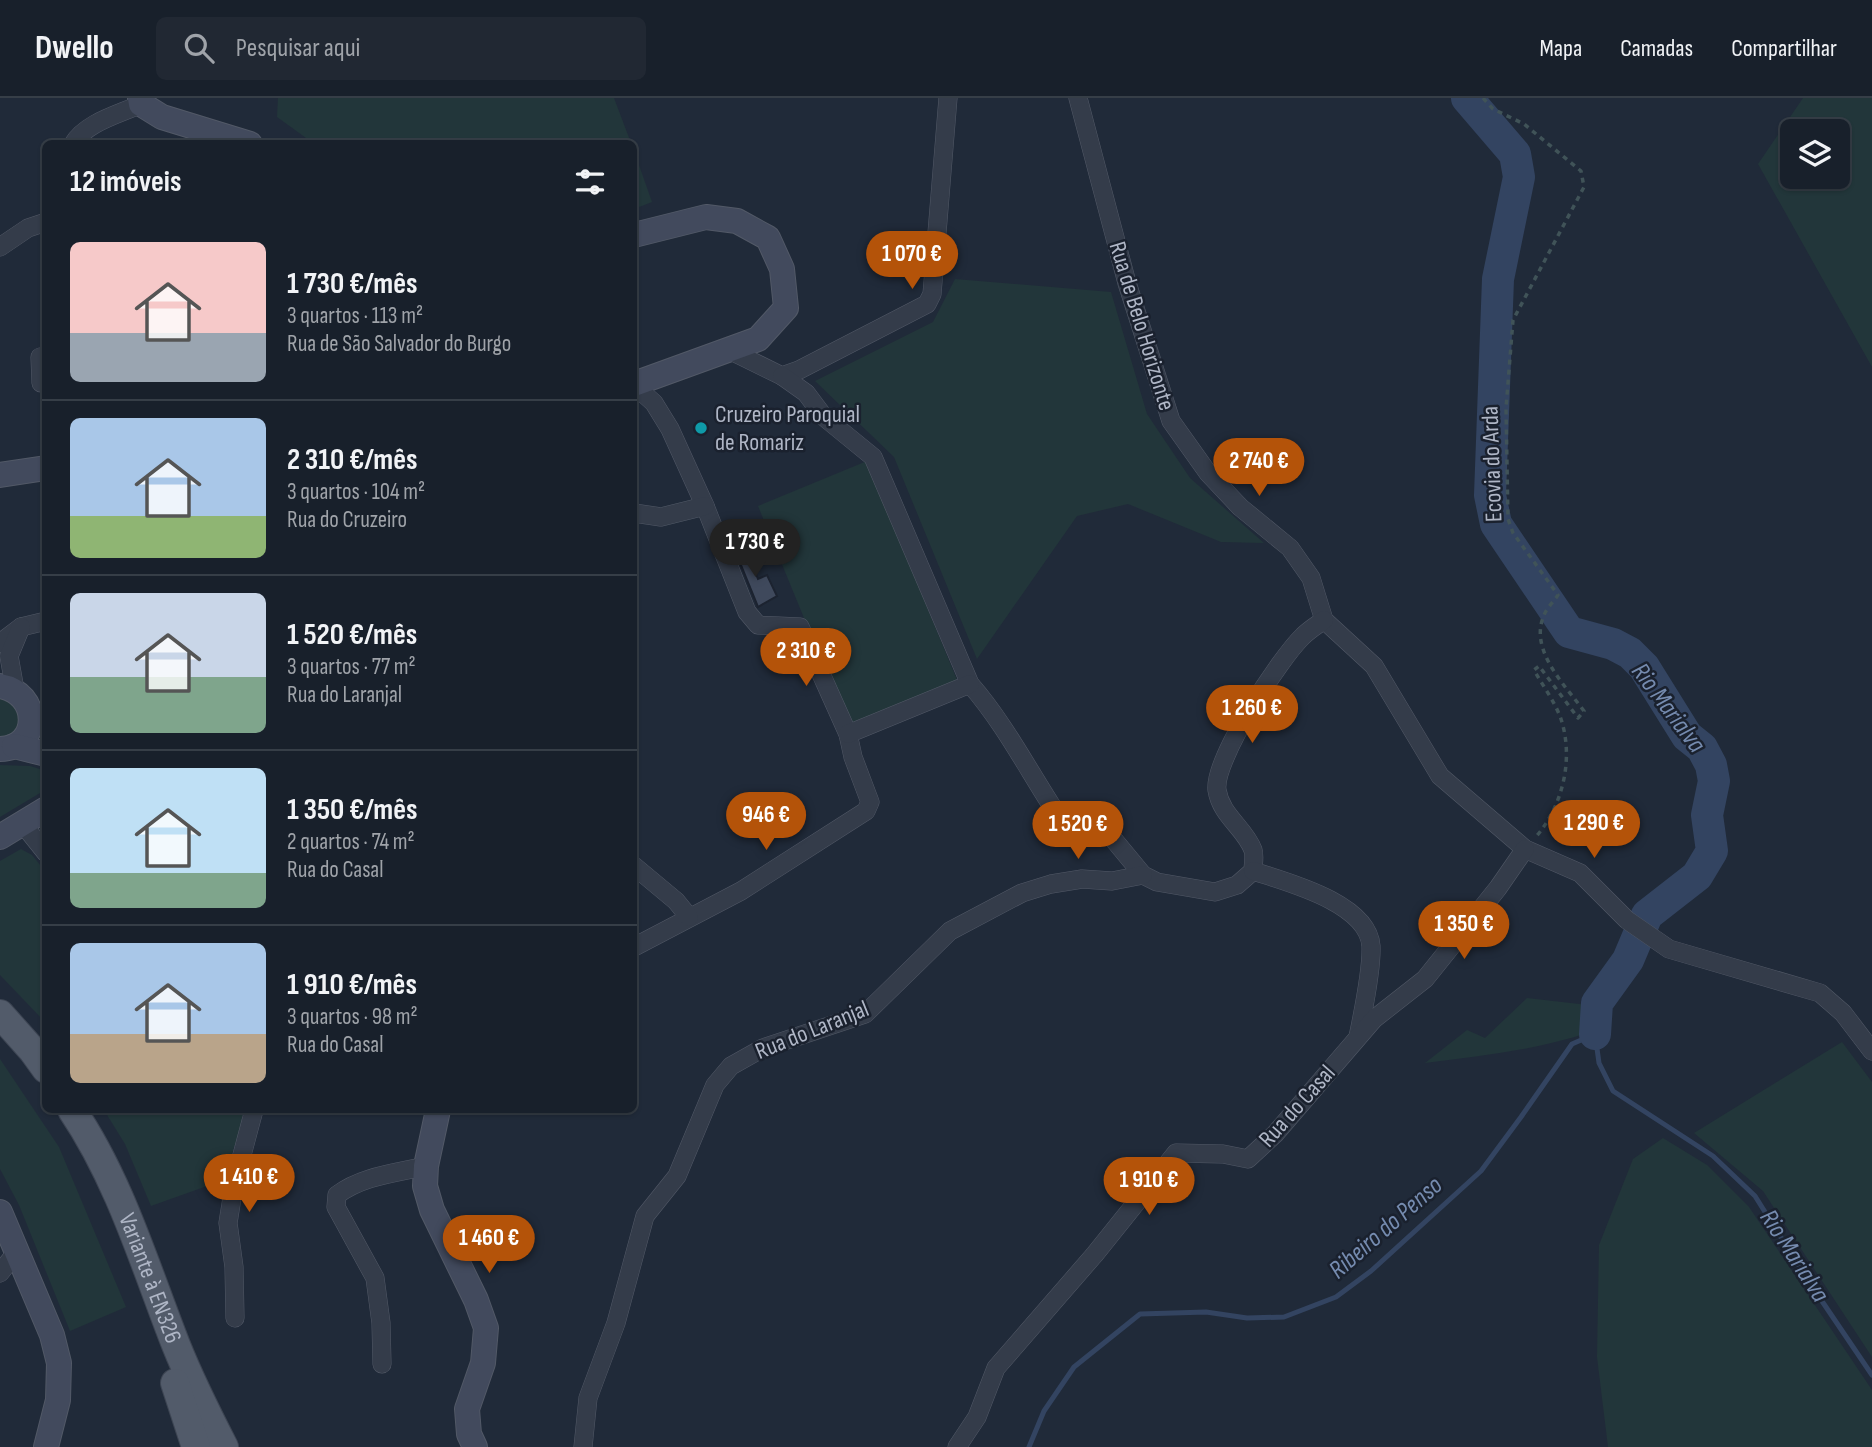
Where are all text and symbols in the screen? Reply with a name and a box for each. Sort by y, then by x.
search box [156,17,646,80]
text: Dwello [35,28,114,68]
icon: search [180,29,218,67]
text: Pesquisar aqui [236,33,360,64]
text: Mapa [1540,34,1582,63]
text: Camadas [1620,34,1693,63]
text: Compartilhar [1731,34,1837,63]
map controls [1780,119,1850,189]
button: layers [1780,119,1850,189]
icon: filters [571,163,609,201]
text: 12 imóveis [70,164,181,200]
pin: 1 070 € [847,232,977,291]
street label: Rua de Belo Horizonte [1103,238,1181,414]
text: 1 070 € [882,240,942,268]
text: 1 730 €/mês [287,266,418,302]
icon: home [126,270,210,354]
text: 3 quartos · 113 m² [287,302,423,330]
text: Rua de São Salvador do Burgo [287,330,511,358]
place label: Cruzeiro Paroquial de Romariz [715,400,860,457]
street label: Ecovia do Arda [1475,405,1509,523]
marker: Cruzeiro Paroquial de Romariz [693,420,709,436]
pin: 2 740 € [1194,438,1324,498]
text: 2 310 €/mês [287,442,418,478]
icon: home [126,446,210,530]
text: 2 740 € [1229,447,1289,475]
text: 3 quartos · 104 m² [287,478,425,506]
text: Rua do Cruzeiro [287,506,407,534]
pin: 1 730 € [690,519,820,579]
text: 1 730 € [725,528,785,556]
text: 1 520 €/mês [287,617,417,653]
icon: home [126,621,210,705]
pin: 2 310 € [741,628,871,688]
text: 2 310 € [776,637,836,665]
text: 3 quartos · 77 m² [287,653,416,681]
water label: Rio Marialva [1624,657,1712,759]
text: Rua do Laranjal [287,681,402,709]
pin: 1 260 € [1187,686,1317,745]
text: 1 260 € [1222,694,1282,722]
text: 1 350 €/mês [287,792,418,828]
pin: 946 € [717,792,815,852]
icon: home [126,796,210,880]
pin: 1 290 € [1529,800,1659,860]
text: 946 € [742,801,790,829]
pin: 1 520 € [1013,802,1143,861]
text: 1 290 € [1564,809,1624,837]
text: 1 520 € [1048,810,1108,838]
text: 2 quartos · 74 m² [287,828,415,856]
text: Rua do Casal [287,856,383,884]
pin: 1 350 € [1399,902,1529,961]
text: 1 350 € [1434,910,1494,938]
text: 1 910 €/mês [287,967,417,1003]
icon: home [126,971,210,1055]
street label: Rua do Laranjal [751,994,873,1066]
text: 3 quartos · 98 m² [287,1003,418,1031]
text: Rua do Casal [287,1031,383,1059]
street label: Rua do Casal [1253,1059,1341,1153]
pin: 1 410 € [184,1154,314,1214]
pin: 1 910 € [1084,1158,1214,1217]
text: 1 410 € [220,1163,278,1191]
text: 1 910 € [1120,1166,1178,1194]
water label: Ribeiro do Penso [1323,1170,1449,1286]
water label: Rio Marialva [1753,1204,1836,1309]
street label: Variante à EN326 [113,1209,188,1347]
pin: 1 460 € [424,1216,554,1275]
text: 1 460 € [459,1224,519,1252]

